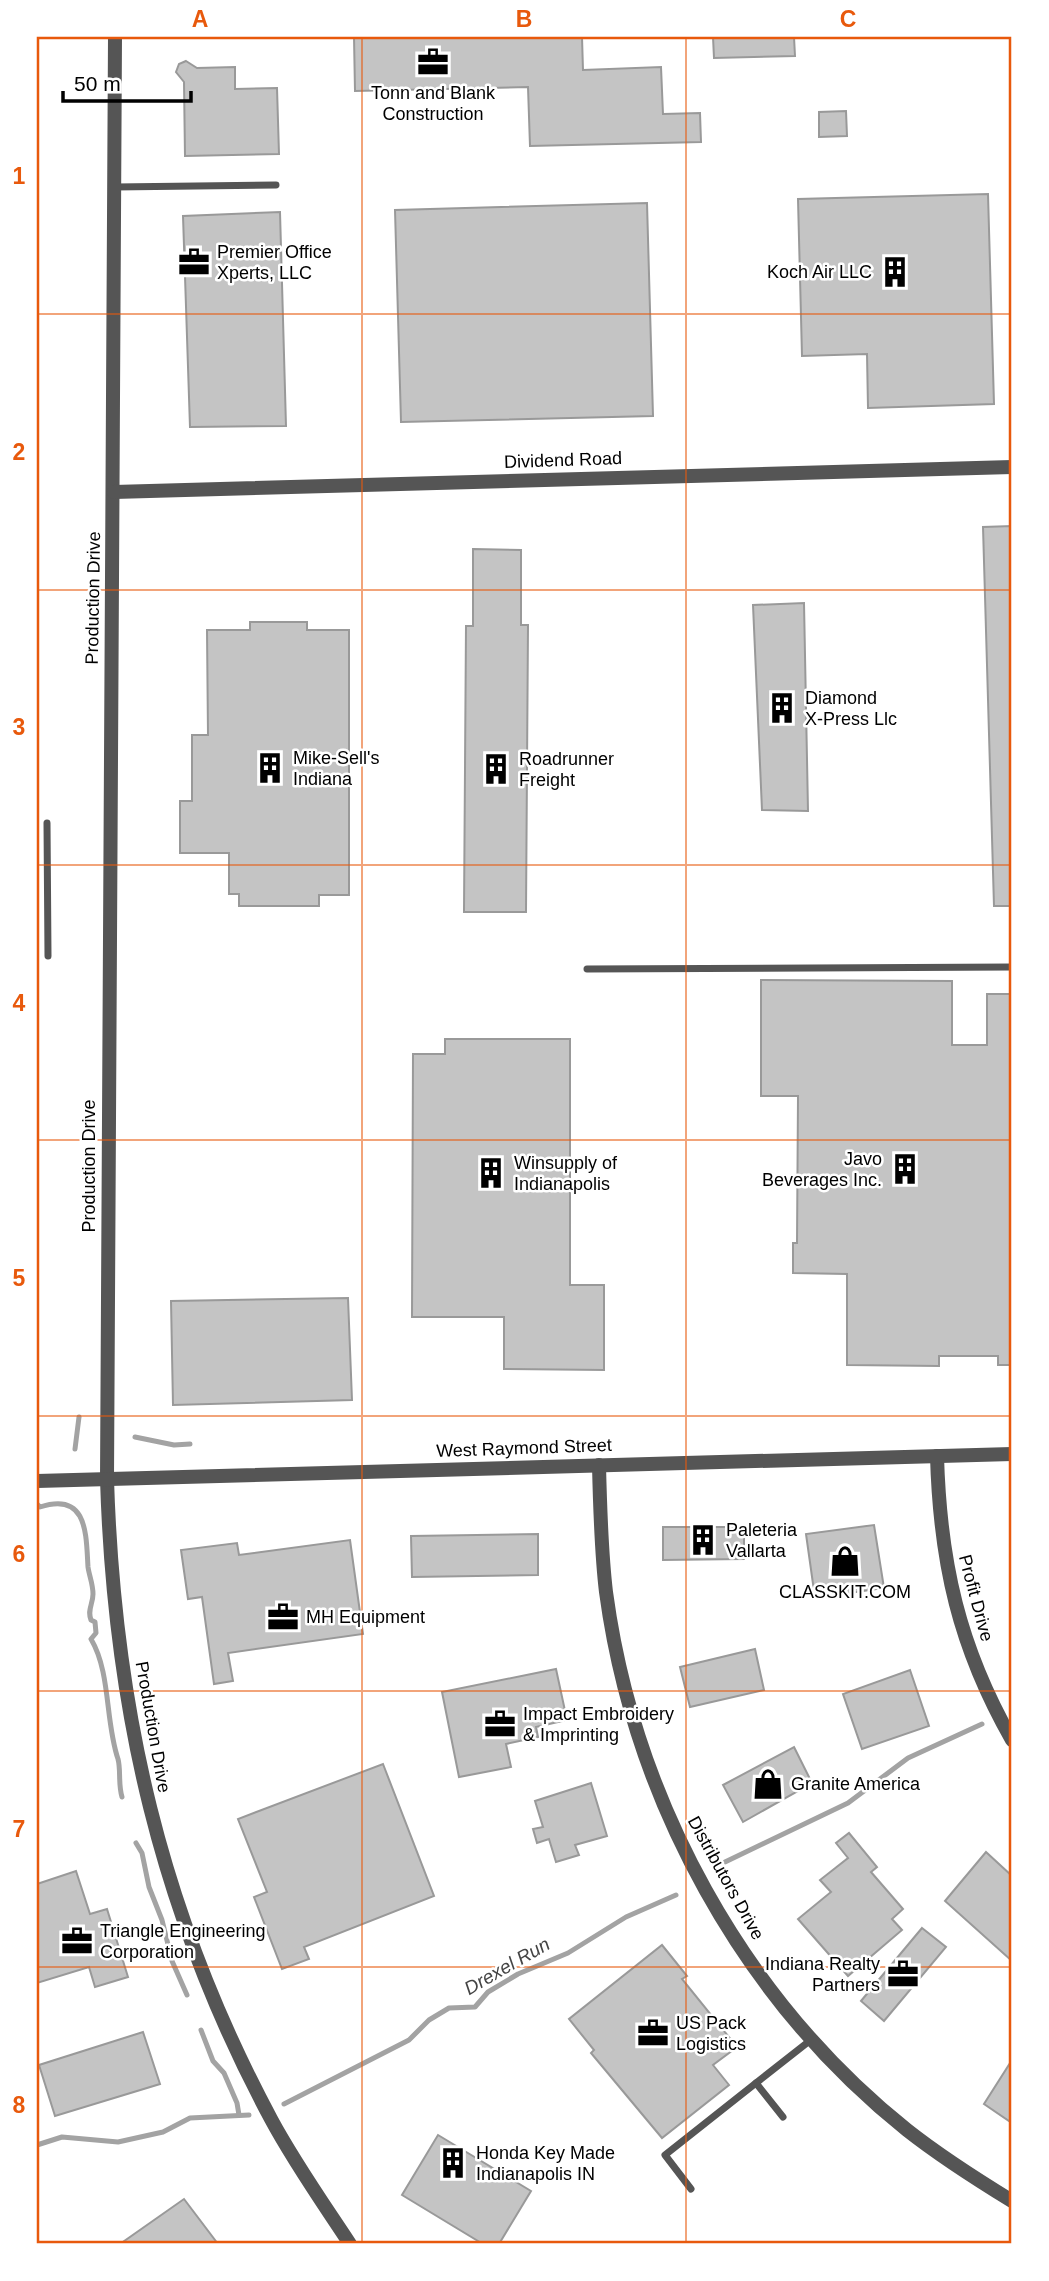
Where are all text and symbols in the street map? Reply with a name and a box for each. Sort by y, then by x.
text: A [192,6,208,32]
text: B [516,6,532,32]
text: C [840,6,856,32]
office icon: Tonn and Blank Construction [416,45,450,79]
scale bar [63,60,191,104]
text: 50 m [74,72,121,95]
place label: Tonn and Blank Construction [371,83,496,124]
text: 1 [13,163,26,189]
place label: Premier Office Xperts, LLC [217,242,332,283]
office icon: Premier Office Xperts, LLC [177,245,211,279]
building icon: Koch Air LLC [878,255,912,289]
place label: Koch Air LLC [767,262,872,282]
text: 2 [13,439,25,465]
street label: Dividend Road [504,448,622,472]
street label: Production Drive [82,531,104,665]
place label: Diamond X-Press Llc [805,688,897,729]
building icon: Diamond X-Press Llc [765,691,799,725]
text: 3 [13,714,25,740]
place label: Mike-Sell's Indiana [293,748,379,789]
place label: Roadrunner Freight [519,749,614,790]
building icon: Mike-Sell's Indiana [253,751,287,785]
building icon: Roadrunner Freight [479,752,513,786]
text: 4 [13,990,26,1016]
street label: Production Drive [79,1099,99,1233]
place label: Javo Beverages Inc. [762,1149,882,1190]
building icon: Javo Beverages Inc. [888,1152,922,1186]
place label: Winsupply of Indianapolis [514,1153,618,1194]
building icon: Winsupply of Indianapolis [474,1156,508,1190]
text: 5 [13,1265,26,1291]
street label: West Raymond Street [436,1435,612,1461]
place label: Paleteria Vallarta [726,1520,798,1561]
building icon: Paleteria Vallarta [686,1523,720,1557]
text: 6 [13,1541,25,1567]
shop icon: CLASSKIT.COM [828,1544,862,1578]
street label: Profit Drive [955,1552,997,1644]
place label: CLASSKIT.COM [779,1582,911,1602]
office icon: MH Equipment [266,1600,300,1634]
place label: MH Equipment [306,1607,425,1627]
street label: Production Drive [132,1660,174,1794]
place label: Impact Embroidery & Imprinting [523,1704,674,1745]
office icon: Impact Embroidery & Imprinting [483,1707,517,1741]
shop icon: Granite America [751,1767,785,1801]
place label: Granite America [791,1774,921,1794]
street label: Distributors Drive [684,1813,768,1943]
text: 7 [13,1816,25,1842]
place label: Triangle Engineering Corporation [100,1921,265,1962]
office icon: Triangle Engineering Corporation [60,1924,94,1958]
water label: Drexel Run [461,1933,553,1999]
place label: Indiana Realty Partners [765,1954,880,1995]
office icon: Indiana Realty Partners [886,1957,920,1991]
place label: US Pack Logistics [676,2013,747,2054]
office icon: US Pack Logistics [636,2016,670,2050]
text: 8 [13,2092,26,2118]
place label: Honda Key Made Indianapolis IN [476,2143,615,2184]
building icon: Honda Key Made Indianapolis IN [436,2146,470,2180]

